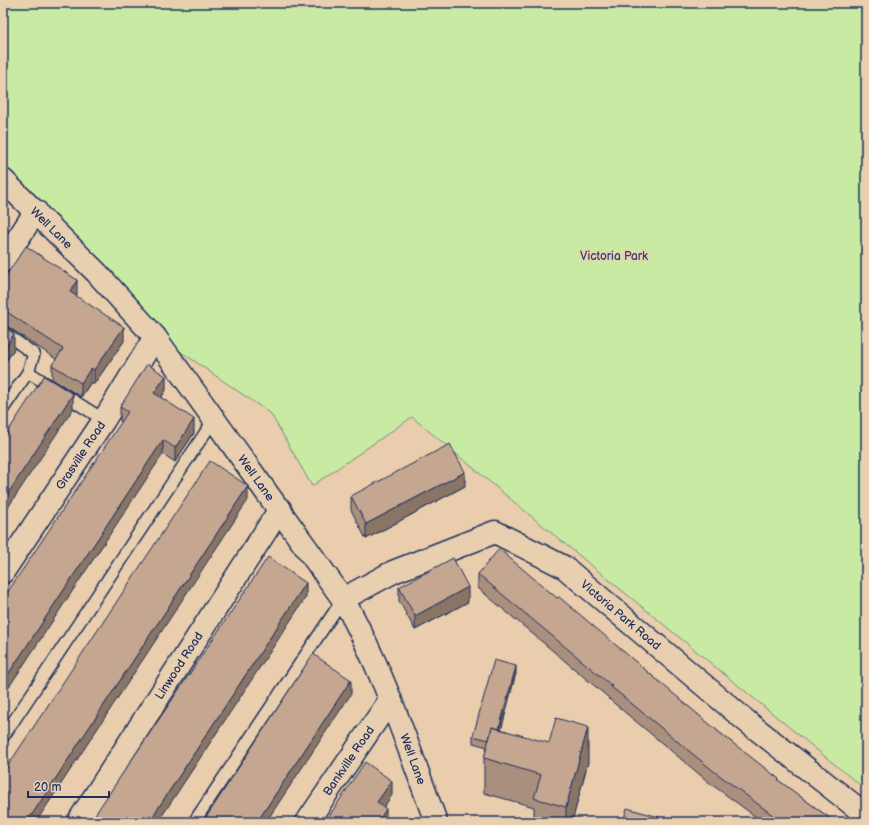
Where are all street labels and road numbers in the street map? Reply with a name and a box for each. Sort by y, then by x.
street label: Well Lane [27,204,76,252]
street label: Grasville Road [52,418,109,493]
street label: Well Lane [234,452,278,504]
street label: Victoria Park Road [578,577,664,653]
street label: Linwood Road [152,629,206,702]
street label: Bankville Road [320,723,378,799]
street label: Well Lane [397,731,429,787]

